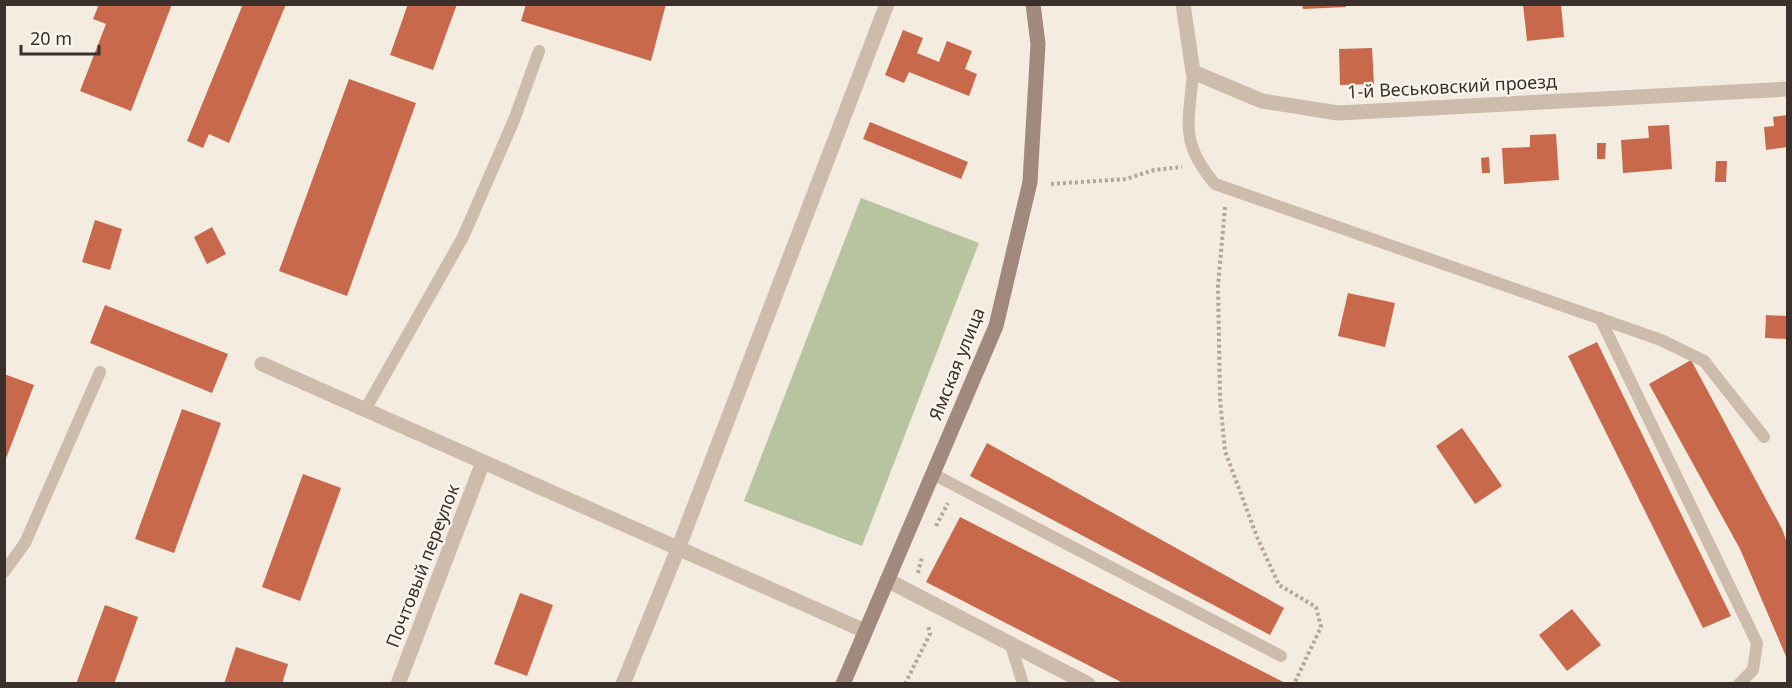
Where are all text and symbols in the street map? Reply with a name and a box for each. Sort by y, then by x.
scale bar [21,18,99,56]
text: 20 m [30,26,72,50]
street label: 1-й Веськовский проезд [1346,69,1557,103]
street label: Ямская улица [923,304,990,424]
street label: Почтовый переулок [380,480,464,651]

